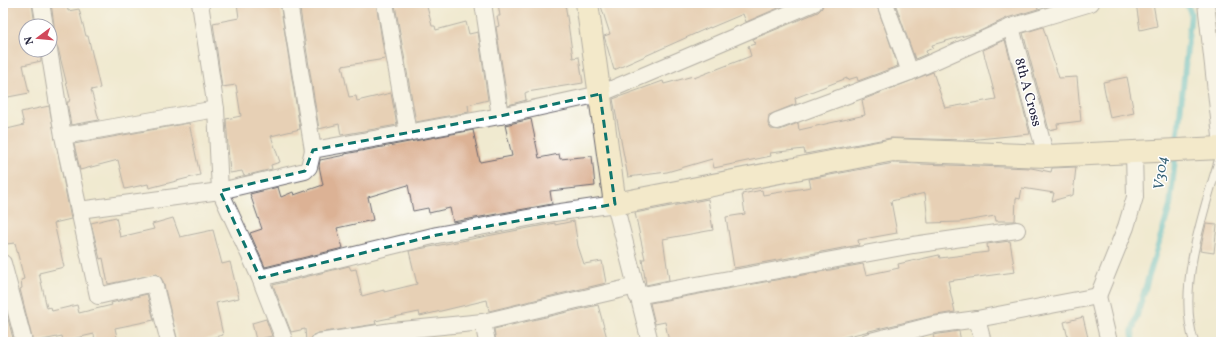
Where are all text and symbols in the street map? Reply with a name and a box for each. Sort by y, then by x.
north arrow [18,18,58,58]
text: N [22,34,38,46]
street label: 8th A Cross [1009,56,1046,129]
water label: V304 [1149,155,1174,191]

